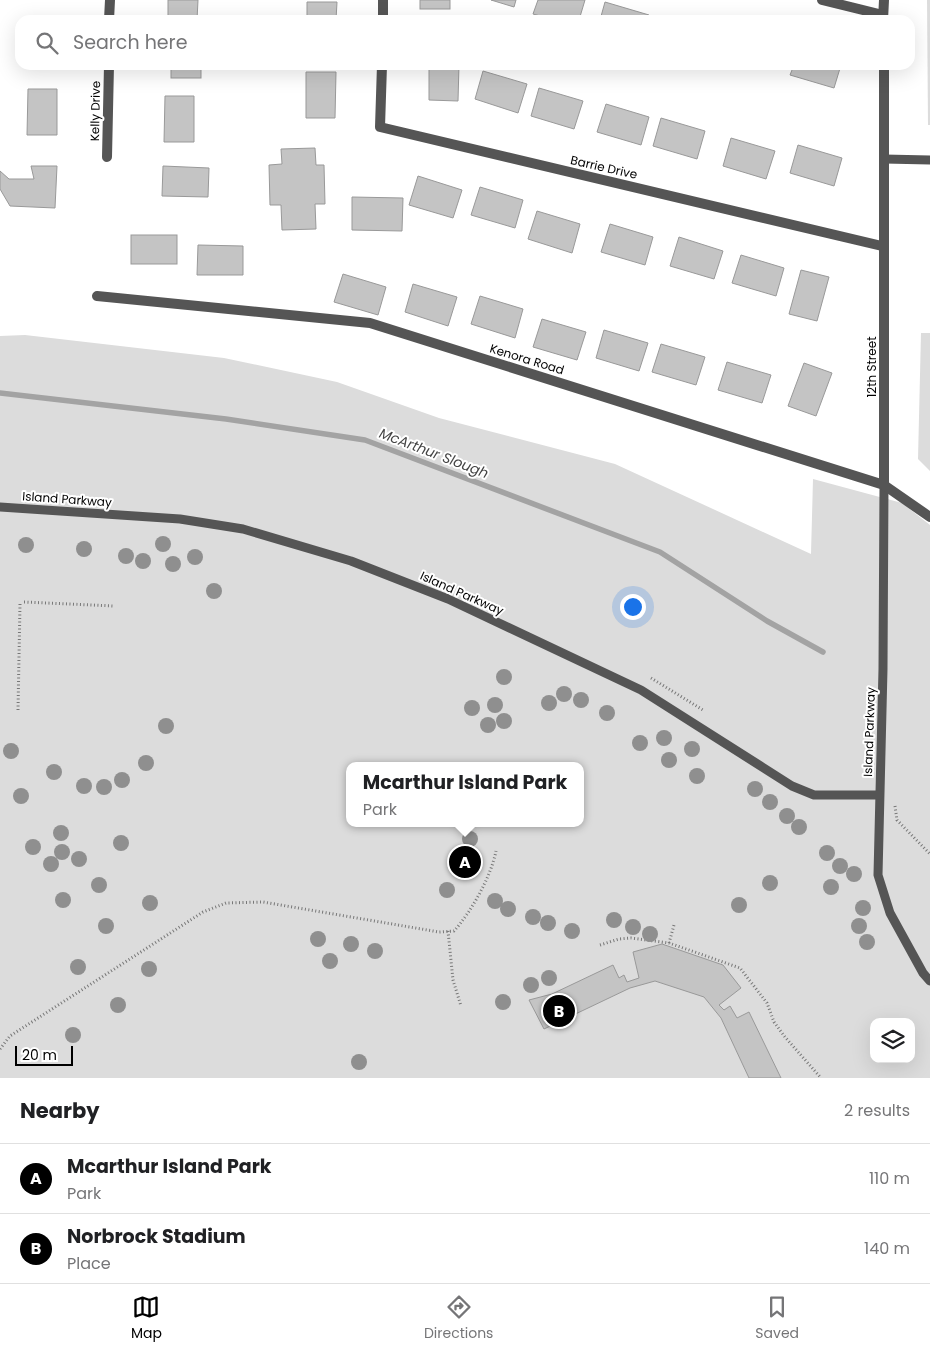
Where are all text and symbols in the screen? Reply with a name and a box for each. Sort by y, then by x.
search box [15,15,915,70]
icon: search [33,29,61,57]
text: Search here [73,29,187,56]
street label: Kelly Drive [86,81,104,141]
street label: Barrie Drive [569,151,639,183]
street label: 12th Street [863,336,880,398]
street label: Kenora Road [488,340,566,378]
water label: McArthur Slough [376,423,492,483]
street label: Island Parkway [22,487,113,511]
street label: Island Parkway [418,567,507,619]
your location [620,594,646,620]
street label: Island Parkway [859,687,879,777]
popup [346,762,584,827]
text: Mcarthur Island Park [363,769,567,796]
text: Park [363,798,397,821]
pin: A [449,843,481,881]
pin: B [543,992,575,1030]
map controls [870,1018,915,1063]
button: layers [870,1018,915,1063]
scale bar [15,1043,72,1066]
text: 20 m [22,1045,57,1065]
text: Nearby [20,1096,100,1125]
text: 2 results [844,1099,910,1122]
text: Mcarthur Island Park [67,1153,272,1180]
text: A [30,1167,42,1190]
text: 110 m [869,1167,910,1190]
text: Park [67,1182,101,1205]
text: Norbrock Stadium [67,1223,246,1250]
text: B [31,1237,41,1260]
text: 140 m [864,1237,910,1260]
text: Place [67,1252,111,1275]
tab: Map [131,1293,162,1344]
tab: Directions [424,1293,493,1344]
tab: Saved [755,1293,799,1344]

